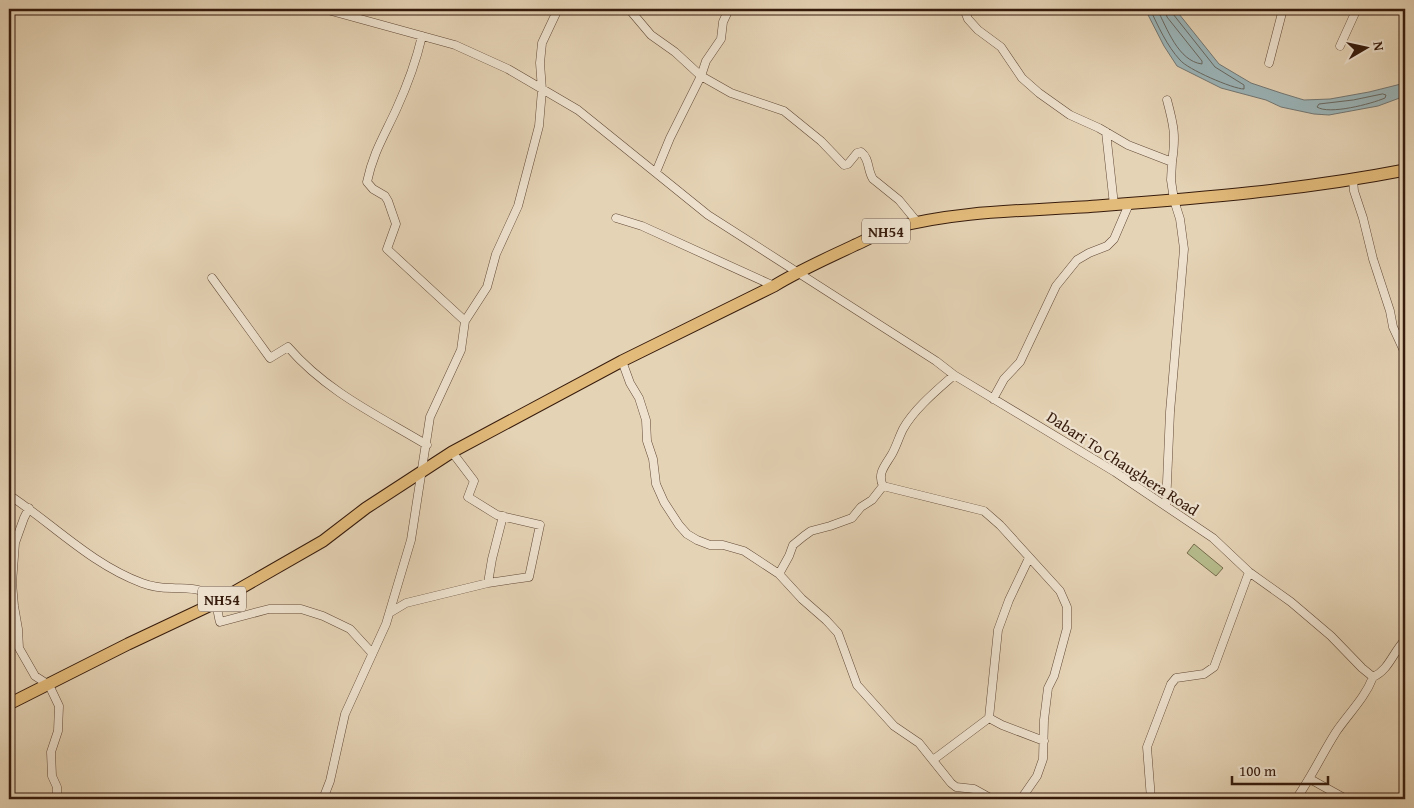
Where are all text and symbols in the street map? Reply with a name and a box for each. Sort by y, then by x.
north arrow [1342,22,1392,72]
text: N [1368,40,1390,53]
road number: NH54 [862,218,910,244]
street label: Dabari To Chaughera Road [1042,405,1204,522]
road number: NH54 [198,586,246,612]
scale bar [1232,753,1328,785]
text: 100 m [1239,760,1277,781]

